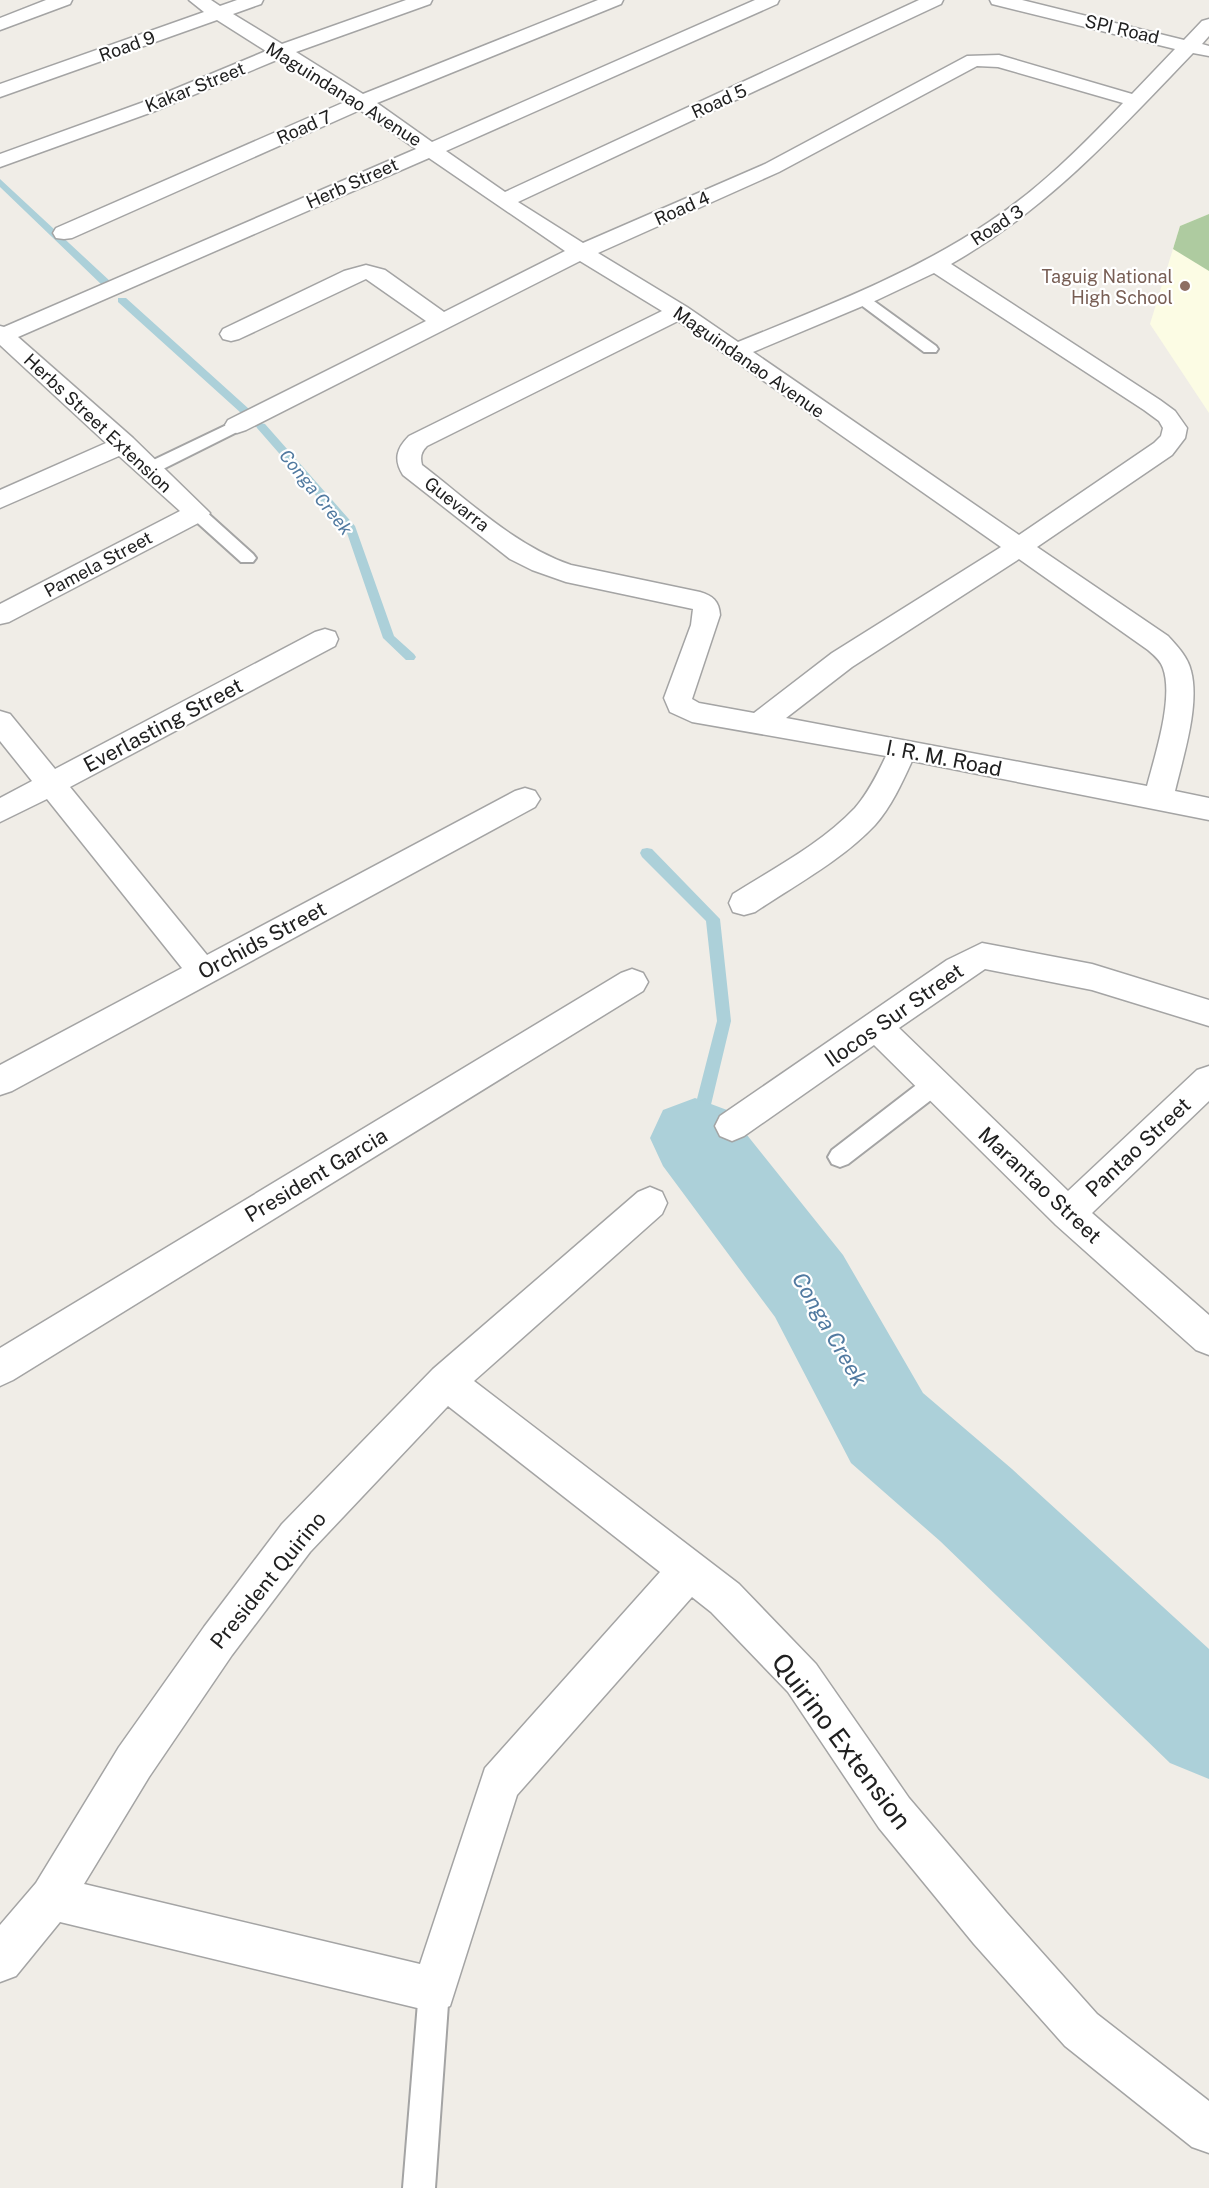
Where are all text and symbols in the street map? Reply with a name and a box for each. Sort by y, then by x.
street label: SPI Road [1083,10,1161,48]
street label: Road 9 [96,26,158,66]
street label: Maguindanao Avenue [262,38,426,150]
street label: Kakar Street [142,57,248,117]
street label: Road 5 [688,80,750,122]
street label: Road 7 [273,106,335,148]
street label: Herb Street [303,153,401,213]
street label: Road 4 [651,187,713,229]
street label: Road 3 [967,200,1027,250]
place label: Taguig National High School [1041,266,1173,308]
marker: Taguig National High School [1178,279,1192,293]
street label: Maguindanao Avenue [669,302,829,422]
street label: Herbs Street Extension [20,349,176,497]
water label: Conga Creek [275,445,357,539]
street label: Guevarra [421,472,493,536]
street label: Pamela Street [40,527,156,601]
street label: Everlasting Street [79,673,247,777]
street label: I. R. M. Road [884,735,1004,781]
street label: Orchids Street [194,896,330,984]
street label: Ilocos Sur Street [820,958,968,1072]
street label: Pantao Street [1080,1092,1196,1202]
street label: Marantao Street [973,1122,1107,1248]
street label: President Garcia [240,1123,392,1227]
water label: Conga Creek [787,1267,873,1391]
street label: President Quirino [205,1506,331,1654]
street label: Quirino Extension [766,1647,918,1835]

